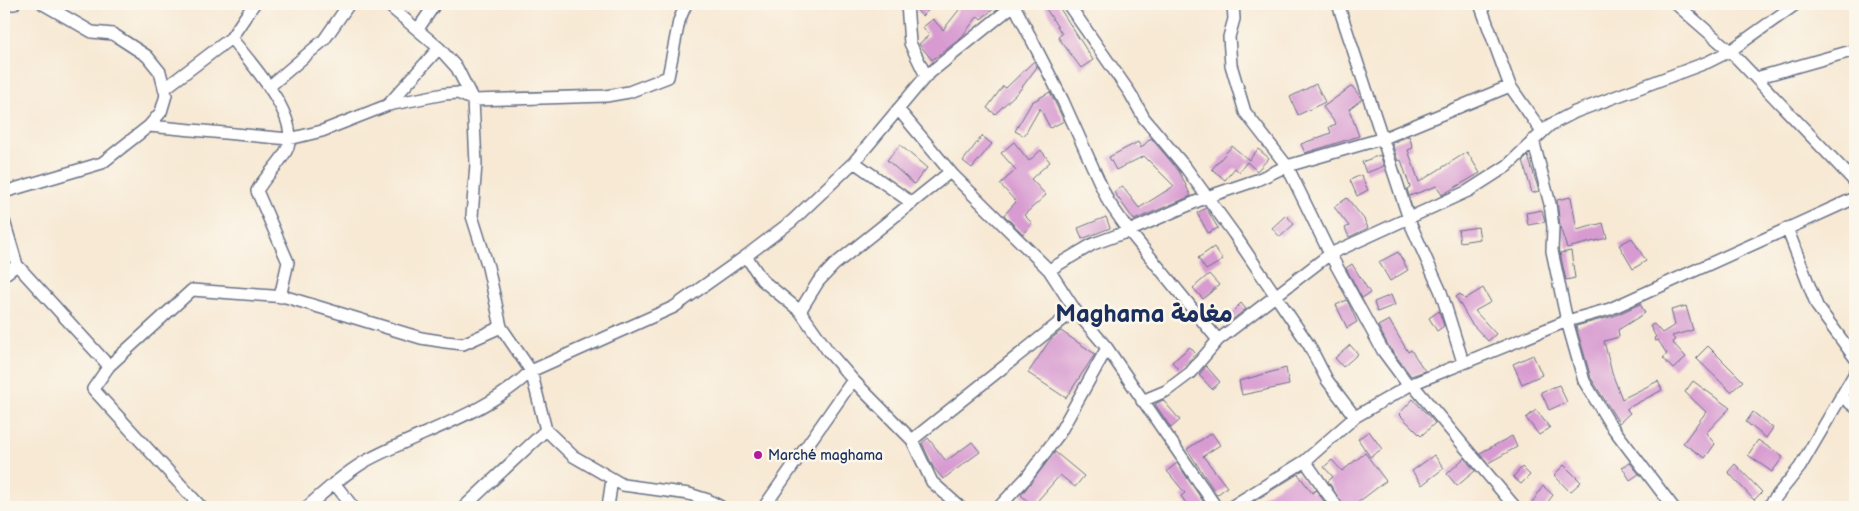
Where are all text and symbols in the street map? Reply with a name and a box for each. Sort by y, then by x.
district label: Maghama مغامة [1055,300,1233,329]
place label: Marché maghama [768,447,883,464]
marker: Marché maghama [752,449,764,461]

